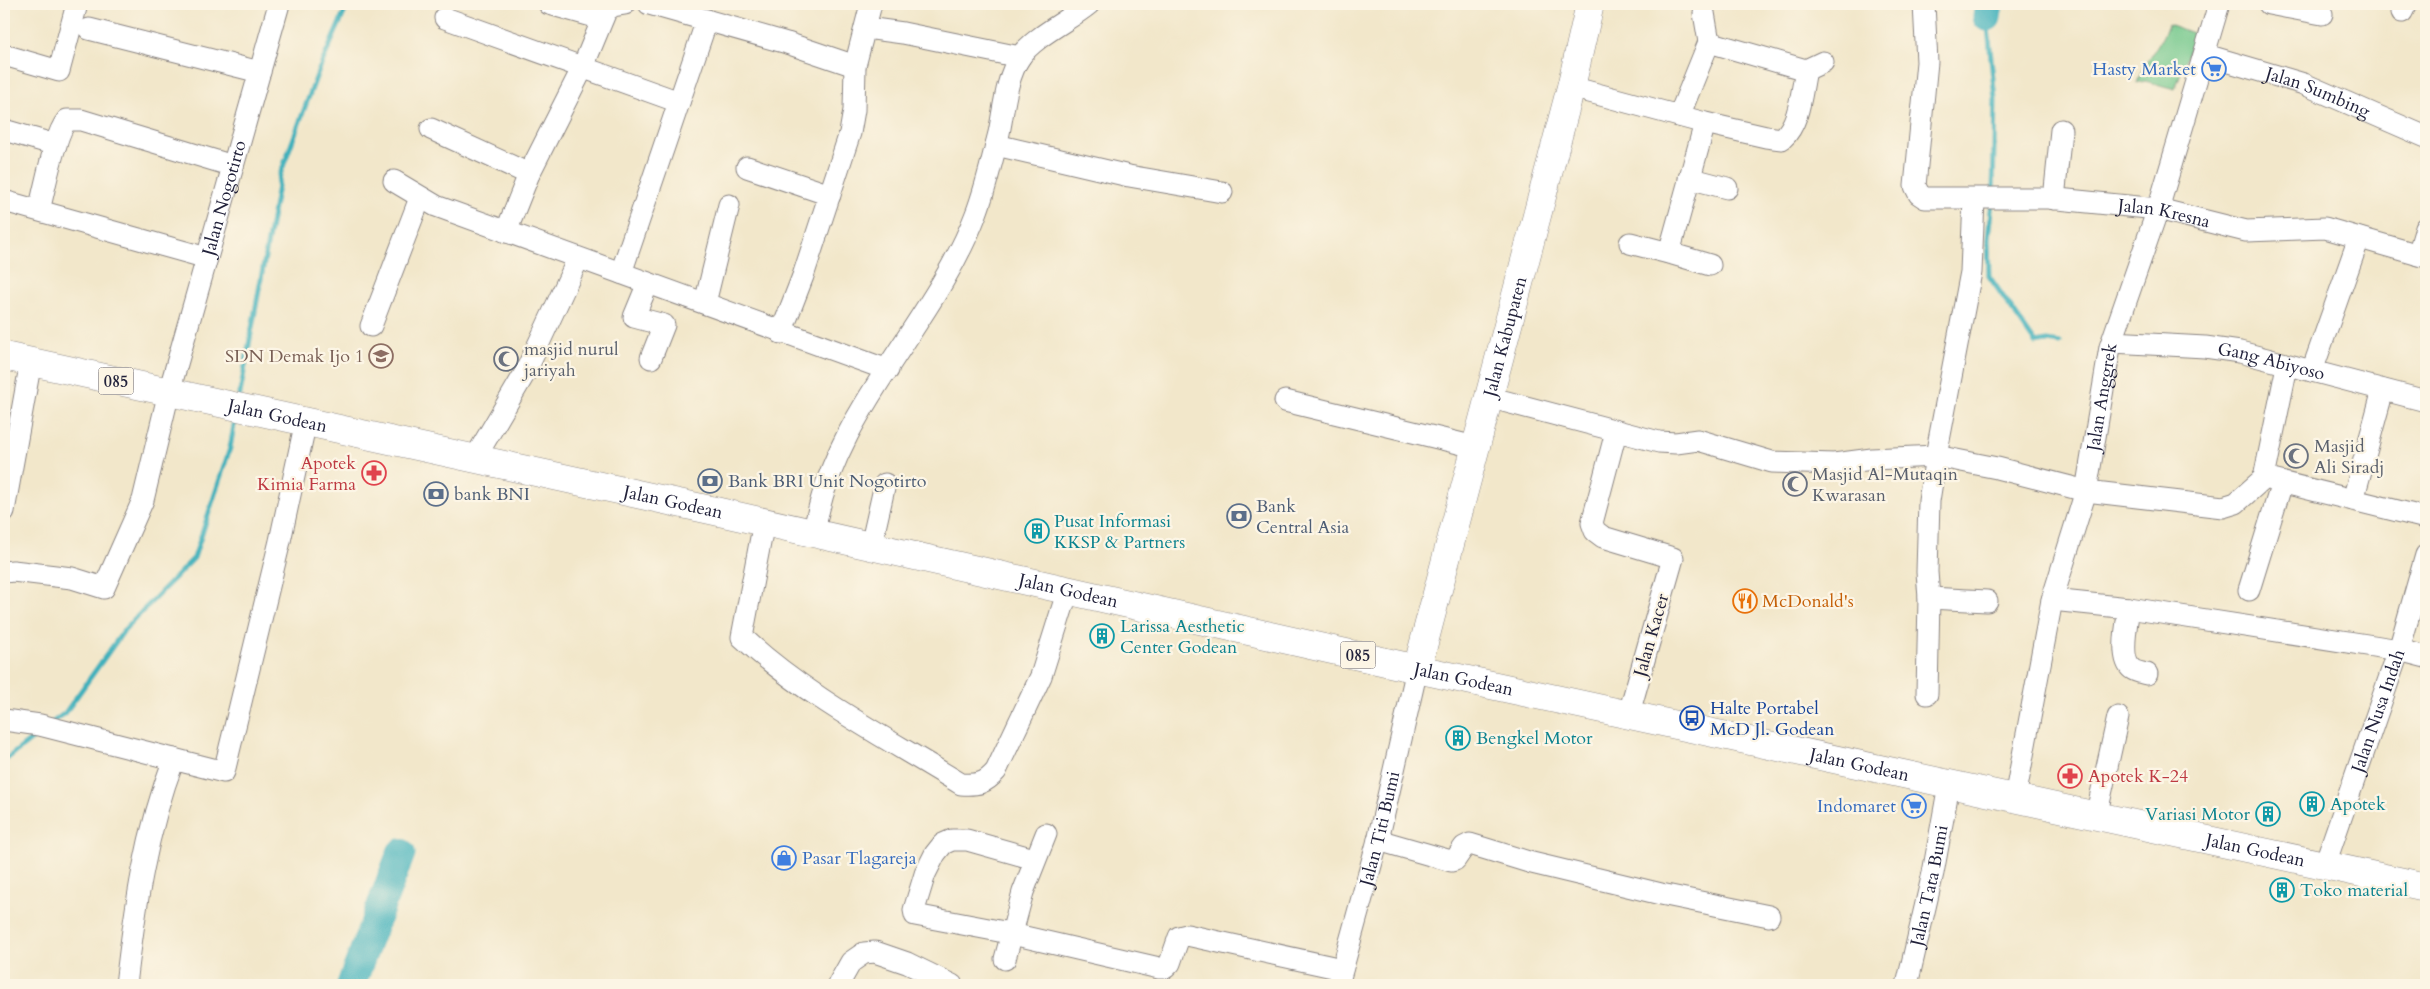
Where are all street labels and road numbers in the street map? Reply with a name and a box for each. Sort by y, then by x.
street label: Jalan Sumbing [2260,60,2375,125]
street label: Jalan Nogotirto [195,137,253,262]
street label: Jalan Kresna [2114,193,2213,235]
street label: Jalan Kabupaten [1477,273,1534,402]
street label: Gang Abiyoso [2216,337,2328,387]
street label: Jalan Anggrek [2080,341,2124,456]
road number: 085 [98,368,134,394]
street label: Jalan Godean [222,393,330,439]
street label: Jalan Godean [618,479,726,526]
street label: Jalan Godean [1013,567,1121,615]
street label: Jalan Kacer [1627,590,1675,683]
road number: 085 [1340,642,1376,668]
street label: Jalan Nusa Indah [2345,646,2411,779]
street label: Jalan Godean [1409,656,1516,703]
street label: Jalan Godean [1804,742,1912,788]
street label: Jalan Titi Bumi [1353,769,1406,892]
street label: Jalan Tata Bumi [1904,823,1954,951]
street label: Jalan Godean [2200,827,2308,874]

